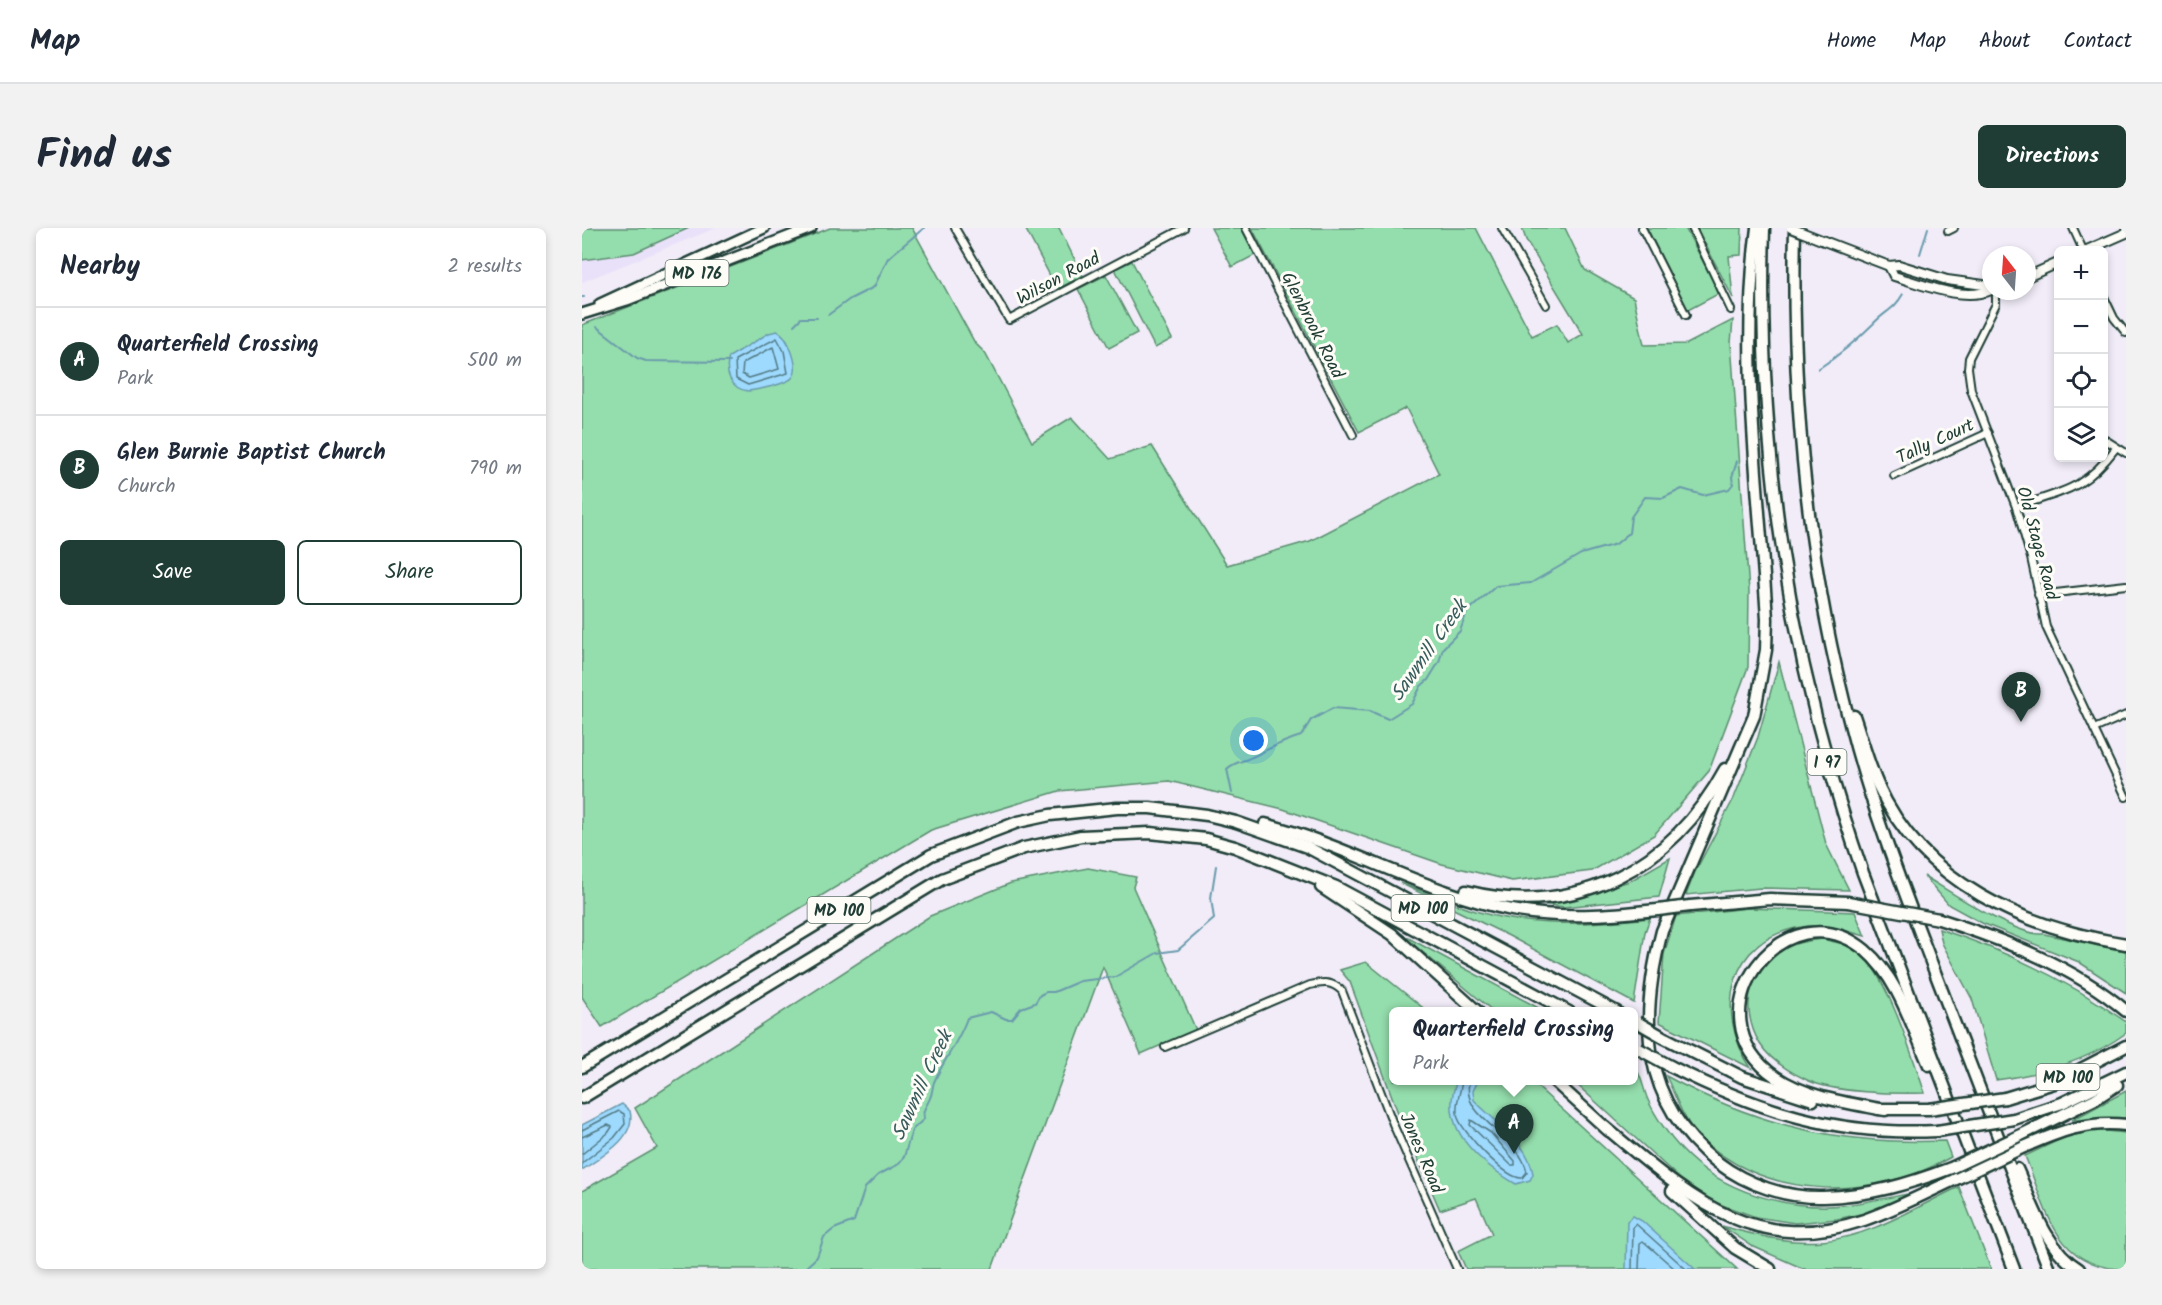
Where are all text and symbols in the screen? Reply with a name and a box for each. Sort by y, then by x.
text: Map [30,19,81,64]
text: Home [1827,25,1876,58]
text: Map [1909,25,1946,58]
text: About [1979,25,2030,58]
text: Contact [2063,25,2132,58]
text: Find us [36,123,172,190]
button: Directions [1978,125,2126,188]
street label: Wilson Road [1012,245,1107,314]
text: Nearby [60,246,140,288]
north arrow [1982,246,2036,300]
map controls [2054,246,2108,462]
button: + [2054,246,2108,300]
text: 2 results [447,251,522,283]
road number: MD 176 [666,260,728,286]
street label: Glenbrook Road [1272,267,1352,385]
button: − [2054,300,2108,354]
text: Quarterfield Crossing [117,328,319,363]
text: A [73,345,86,377]
text: 500 m [467,345,522,377]
button: locate [2054,354,2108,408]
text: Park [117,363,153,395]
button: layers [2054,408,2108,462]
street label: Tally Court [1892,411,1980,473]
text: Glen Burnie Baptist Church [117,436,386,471]
text: B [73,453,86,485]
text: 790 m [469,453,522,485]
text: Church [117,471,176,503]
street label: Old Stage Road [2007,483,2066,604]
button: Save [60,540,285,605]
button: Share [297,540,522,605]
water label: Sawmill Creek [1383,592,1478,709]
pin: B [2002,672,2040,722]
your location [1239,726,1268,755]
road number: I 97 [1808,749,1846,775]
road number: MD 100 [1392,895,1454,921]
road number: MD 100 [808,897,870,923]
popup [1389,1007,1638,1085]
text: Quarterfield Crossing [1413,1013,1614,1048]
water label: Sawmill Creek [883,1023,963,1146]
text: Park [1413,1048,1449,1080]
road number: MD 100 [2036,1064,2100,1090]
pin: A [1494,1104,1534,1154]
street label: Jones Road [1391,1109,1451,1199]

